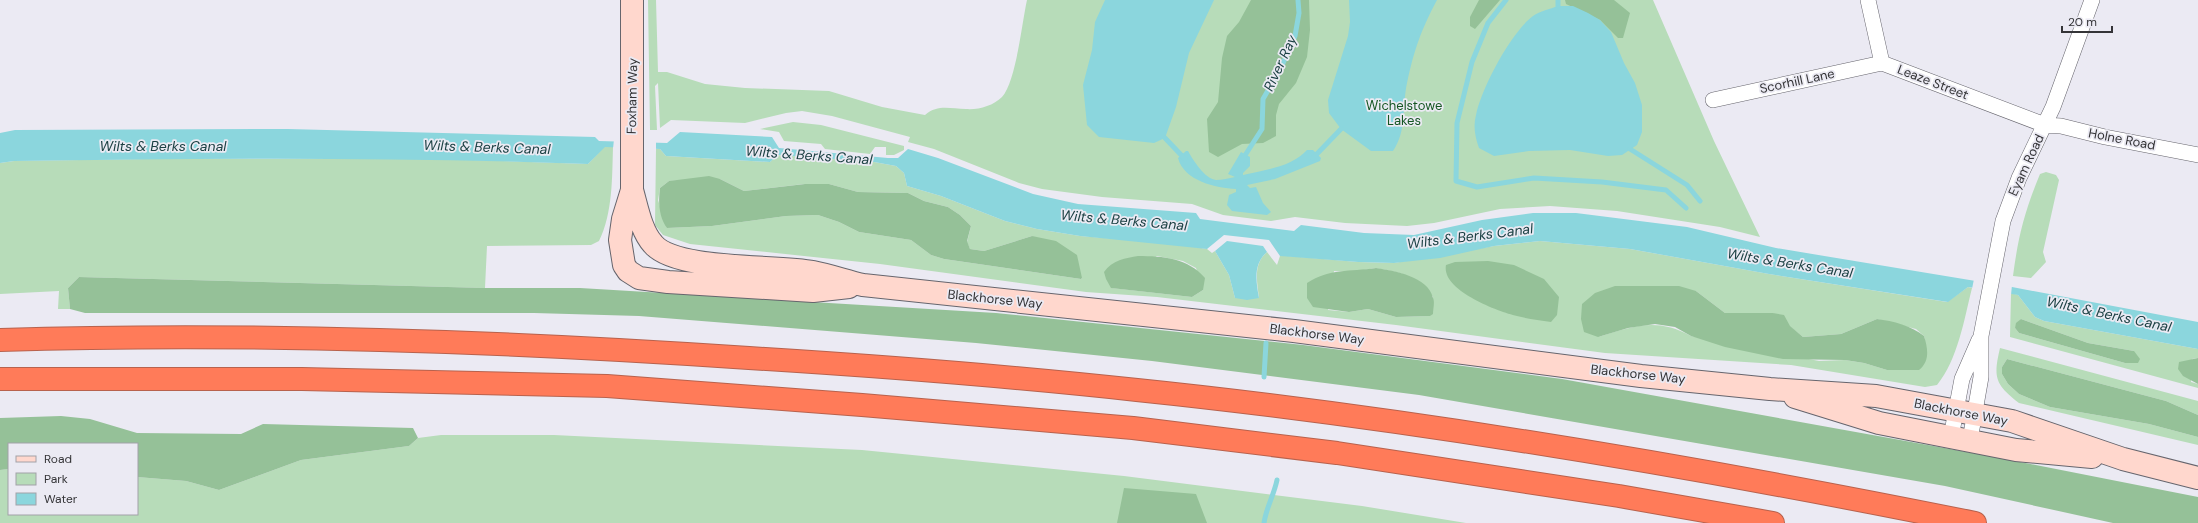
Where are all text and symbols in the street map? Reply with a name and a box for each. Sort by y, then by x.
scale bar [2062,8,2112,34]
text: 20 m [2068,14,2097,30]
water label: River Ray [1259,31,1301,94]
street label: Foxham Way [623,58,641,134]
street label: Leaze Street [1895,61,1971,103]
street label: Scorhill Lane [1758,65,1836,97]
park label: Wichelstowe Lakes [1366,97,1442,129]
street label: Holne Road [2087,124,2157,154]
street label: Eyam Road [2004,131,2048,199]
water label: Wilts & Berks Canal [423,136,552,158]
water label: Wilts & Berks Canal [99,137,227,155]
water label: Wilts & Berks Canal [745,142,874,168]
water label: Wilts & Berks Canal [1060,205,1189,235]
water label: Wilts & Berks Canal [1406,219,1535,253]
water label: Wilts & Berks Canal [1726,244,1855,282]
street label: Blackhorse Way [947,286,1043,312]
water label: Wilts & Berks Canal [2045,292,2174,336]
street label: Blackhorse Way [1269,320,1365,348]
street label: Blackhorse Way [1590,361,1686,387]
street label: Blackhorse Way [1913,395,2009,429]
legend [8,443,138,515]
text: Road [44,451,72,467]
text: Park [44,471,68,487]
text: Water [44,491,78,507]

